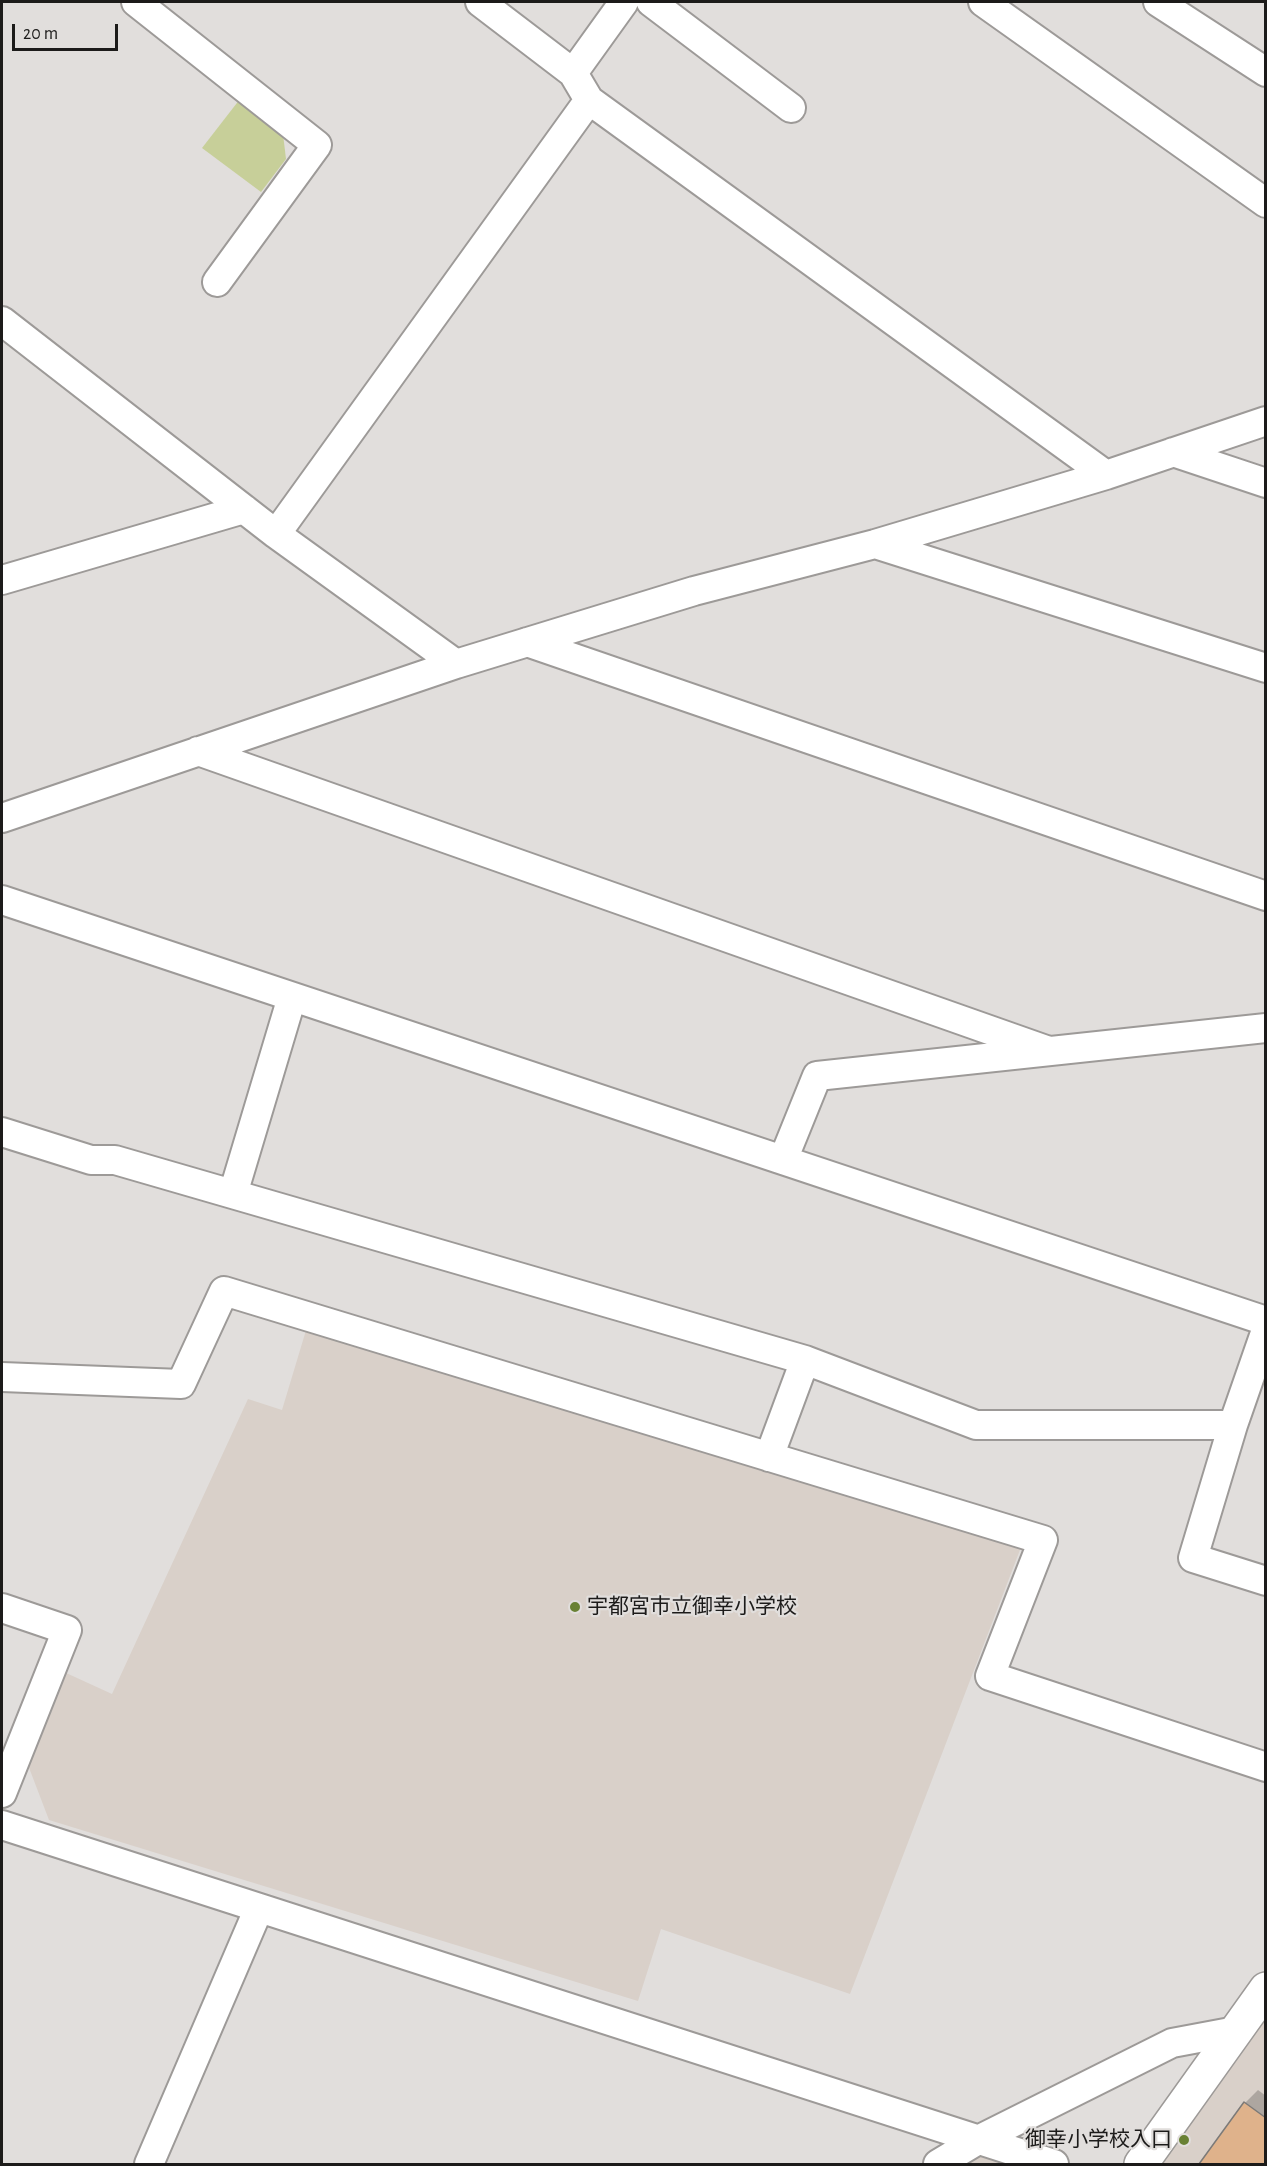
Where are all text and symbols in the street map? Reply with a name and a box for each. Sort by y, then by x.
scale bar [15,12,122,50]
text: 20 m [23,25,58,43]
place label: 宇都宮市立御幸小学校 [587,1594,797,1620]
marker: 宇都宮市立御幸小学校 [568,1600,582,1614]
place label: 御幸小学校入口 [1025,2127,1172,2153]
marker: 御幸小学校入口 [1177,2133,1191,2147]

